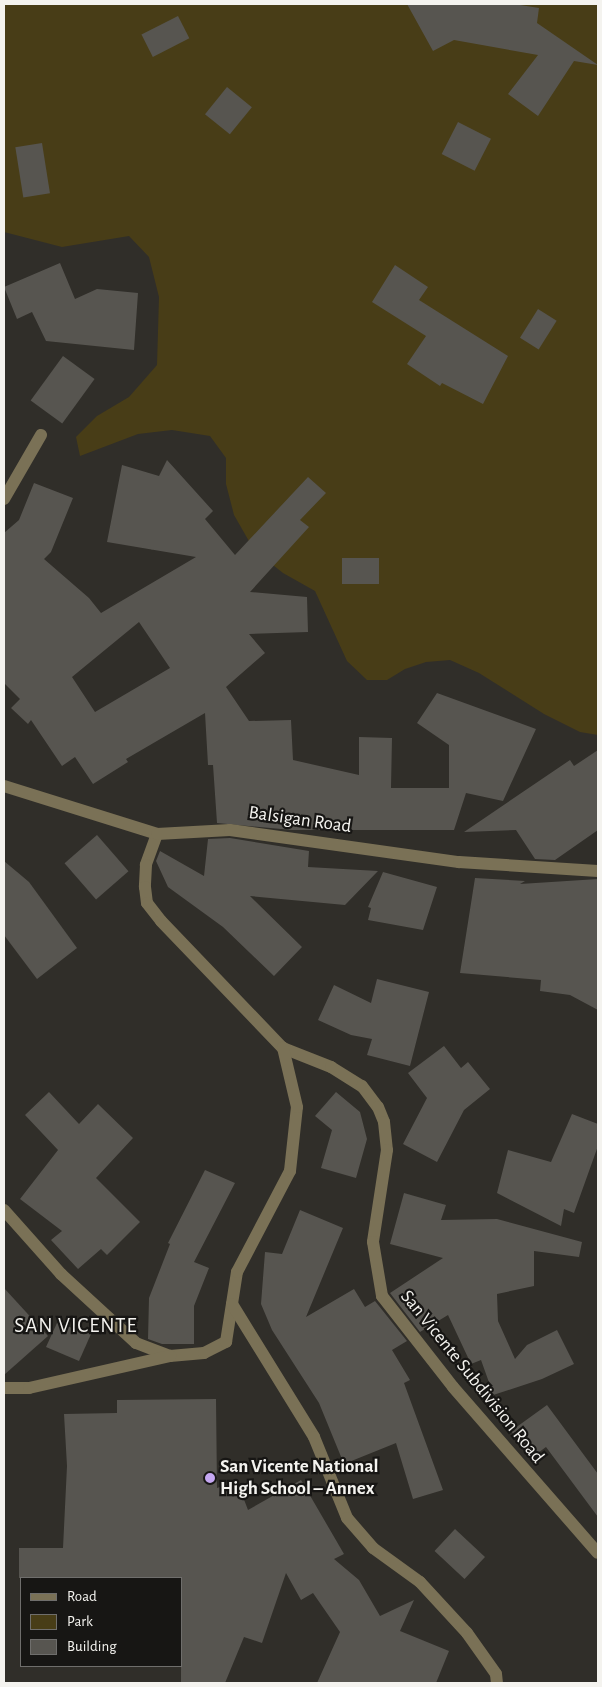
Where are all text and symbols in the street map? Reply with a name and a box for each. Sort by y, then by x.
street label: Balsigan Road [247,801,353,839]
street label: San Vicente Subdivision Road [395,1286,549,1468]
district label: SAN VICENTE [13,1313,139,1339]
place label: San Vicente National High School – Annex [220,1456,379,1500]
marker: San Vicente National High School – Annex [204,1472,216,1484]
legend [20,1577,182,1667]
text: Road [67,1589,97,1604]
text: Park [67,1614,93,1629]
text: Building [67,1639,117,1654]

